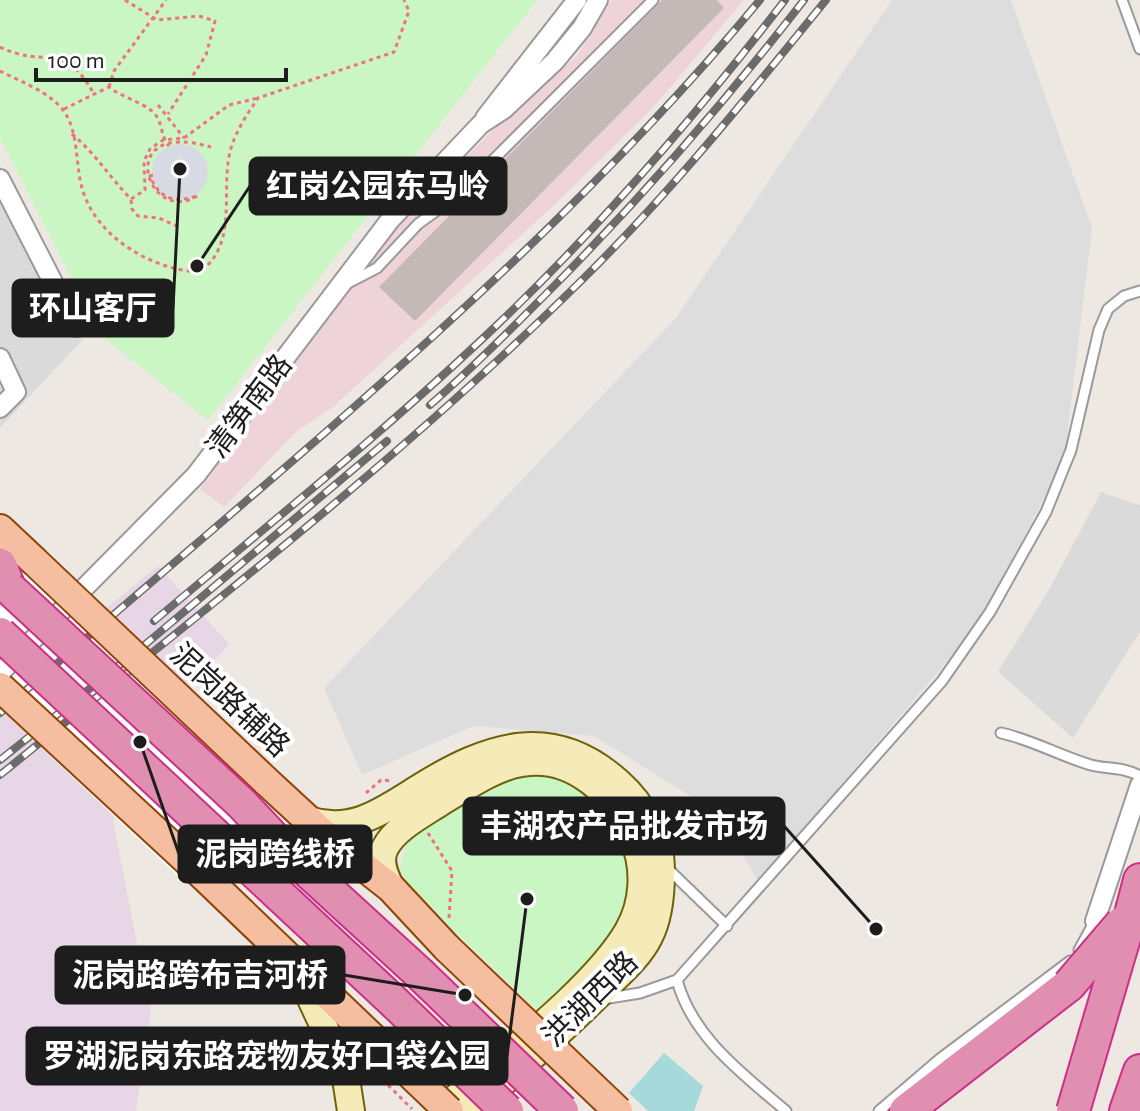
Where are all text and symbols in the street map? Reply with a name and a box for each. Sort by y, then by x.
scale bar [36,32,286,82]
text: 100 m [48,49,105,73]
callout: 红岗公园东马岭 [250,158,506,214]
text: 红岗公园东马岭 [266,169,490,203]
callout: 环山客厅 [13,280,173,336]
text: 环山客厅 [29,291,157,325]
street label: 清笋南路 [200,348,298,464]
street label: 泥岗路辅路 [164,637,296,763]
callout: 丰湖农产品批发市场 [464,798,784,854]
text: 丰湖农产品批发市场 [480,809,768,843]
callout: 泥岗跨线桥 [179,826,371,882]
text: 泥岗跨线桥 [195,837,355,871]
street label: 洪湖西路 [536,945,644,1053]
callout: 泥岗路跨布吉河桥 [56,947,344,1003]
text: 泥岗路跨布吉河桥 [72,958,328,992]
callout: 罗湖泥岗东路宠物友好口袋公园 [27,1028,507,1084]
text: 罗湖泥岗东路宠物友好口袋公园 [43,1039,491,1073]

